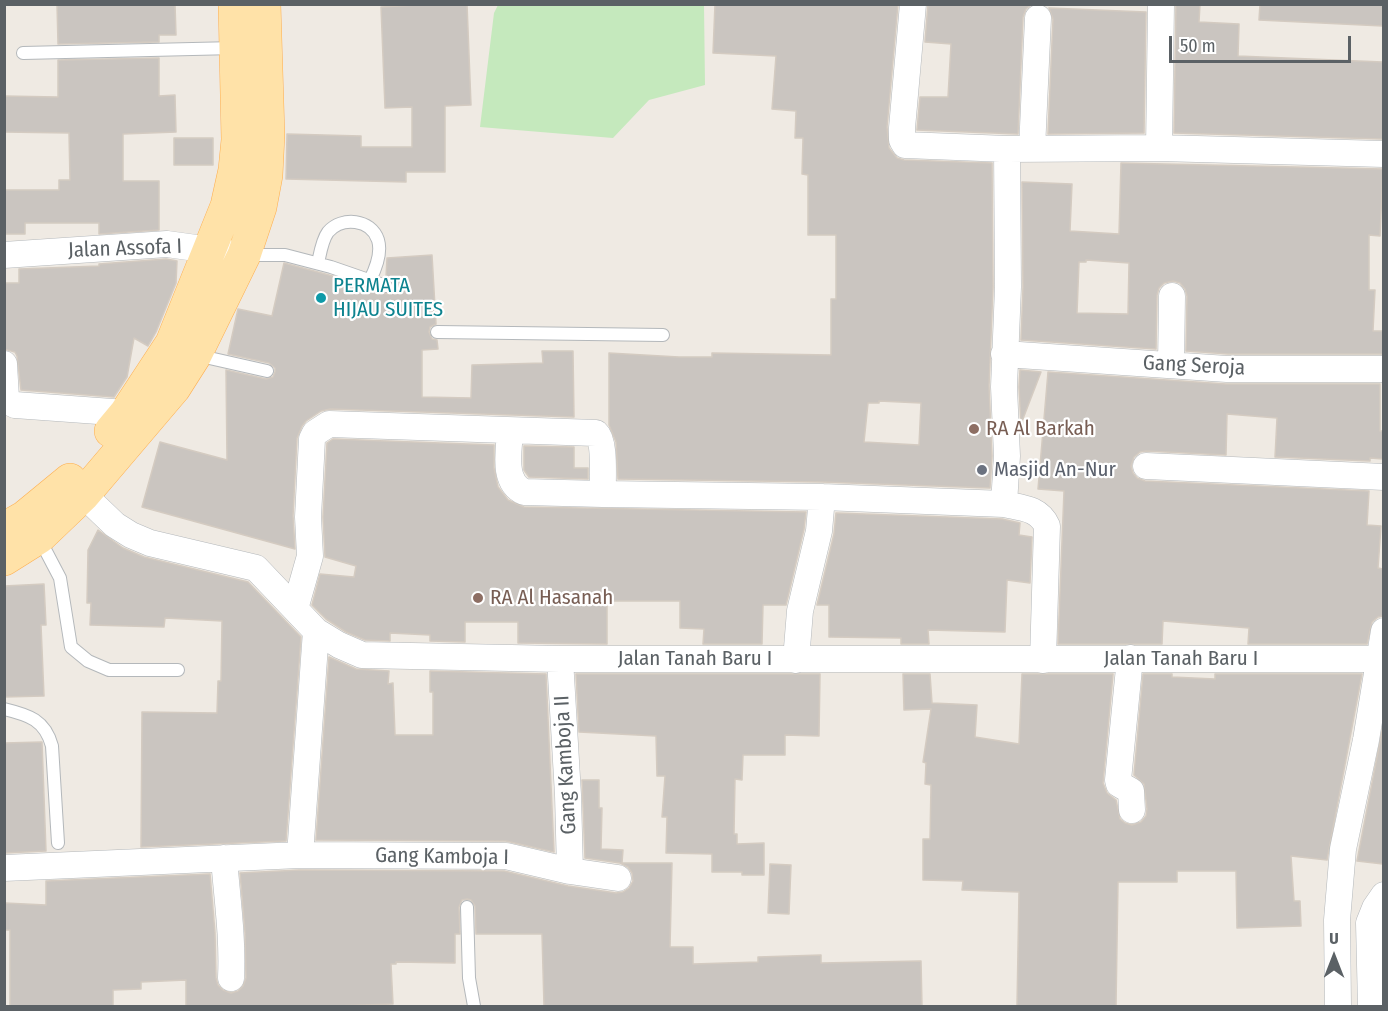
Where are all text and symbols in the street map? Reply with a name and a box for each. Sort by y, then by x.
scale bar [1172,24,1354,62]
text: 50 m [1180,35,1216,57]
street label: Jalan Assofa I [68,234,182,264]
place label: PERMATA HIJAU SUITES [333,273,443,323]
marker: PERMATA HIJAU SUITES [314,291,328,305]
street label: Gang Seroja [1142,351,1246,381]
place label: RA Al Barkah [986,416,1095,442]
marker: RA Al Barkah [967,422,981,436]
place label: Masjid An-Nur [994,457,1116,483]
marker: Masjid An-Nur [975,463,989,477]
place label: RA Al Hasanah [490,585,613,611]
marker: RA Al Hasanah [471,591,485,605]
street label: Jalan Tanah Baru I [618,646,772,672]
street label: Jalan Tanah Baru I [1104,646,1258,672]
street label: Gang Kamboja II [550,695,582,835]
street label: Gang Kamboja I [375,843,509,871]
north arrow [1304,927,1364,987]
text: U [1329,929,1339,948]

